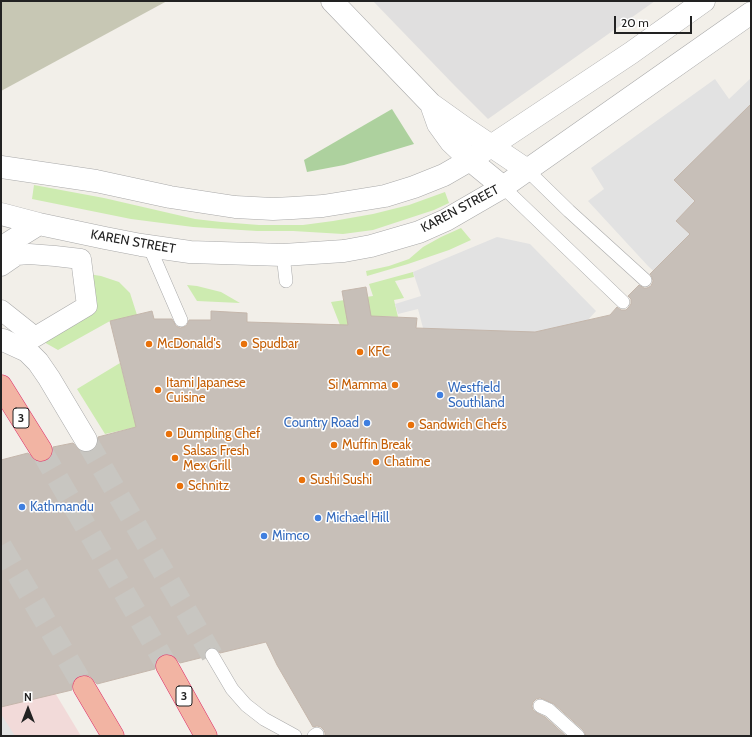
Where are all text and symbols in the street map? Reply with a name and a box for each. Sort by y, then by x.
scale bar [616,8,694,34]
text: 20 m [621,15,649,30]
street label: KAREN STREET [418,182,502,236]
street label: KAREN STREET [89,227,177,257]
place label: McDonald's [157,336,221,352]
place label: Spudbar [252,336,298,352]
marker: McDonald's [144,339,154,349]
marker: Spudbar [239,339,249,349]
place label: KFC [368,344,390,360]
marker: KFC [355,347,365,357]
place label: Itami Japanese Cuisine [166,375,246,406]
place label: Si Mamma [328,377,387,393]
marker: Si Mamma [390,380,400,390]
place label: Westfield Southland [448,380,505,411]
marker: Itami Japanese Cuisine [153,385,163,395]
marker: Westfield Southland [435,390,445,400]
road number: 3 [13,408,29,428]
place label: Country Road [284,415,359,431]
place label: Sandwich Chefs [419,417,507,433]
marker: Country Road [362,418,372,428]
marker: Sandwich Chefs [406,420,416,430]
place label: Dumpling Chef [177,426,260,442]
marker: Dumpling Chef [164,429,174,439]
place label: Muffin Break [342,437,411,453]
marker: Muffin Break [329,440,339,450]
place label: Salsas Fresh Mex Grill [183,443,249,474]
marker: Salsas Fresh Mex Grill [170,453,180,463]
place label: Chatime [384,454,430,470]
marker: Chatime [371,457,381,467]
place label: Sushi Sushi [310,472,372,488]
marker: Sushi Sushi [297,475,307,485]
place label: Schnitz [188,478,229,494]
marker: Schnitz [175,481,185,491]
place label: Kathmandu [30,499,94,515]
marker: Kathmandu [17,502,27,512]
place label: Michael Hill [326,510,389,526]
marker: Michael Hill [313,513,323,523]
place label: Mimco [272,528,310,544]
marker: Mimco [259,531,269,541]
road number: 3 [176,686,192,706]
north arrow [8,689,48,729]
text: N [24,690,32,704]

